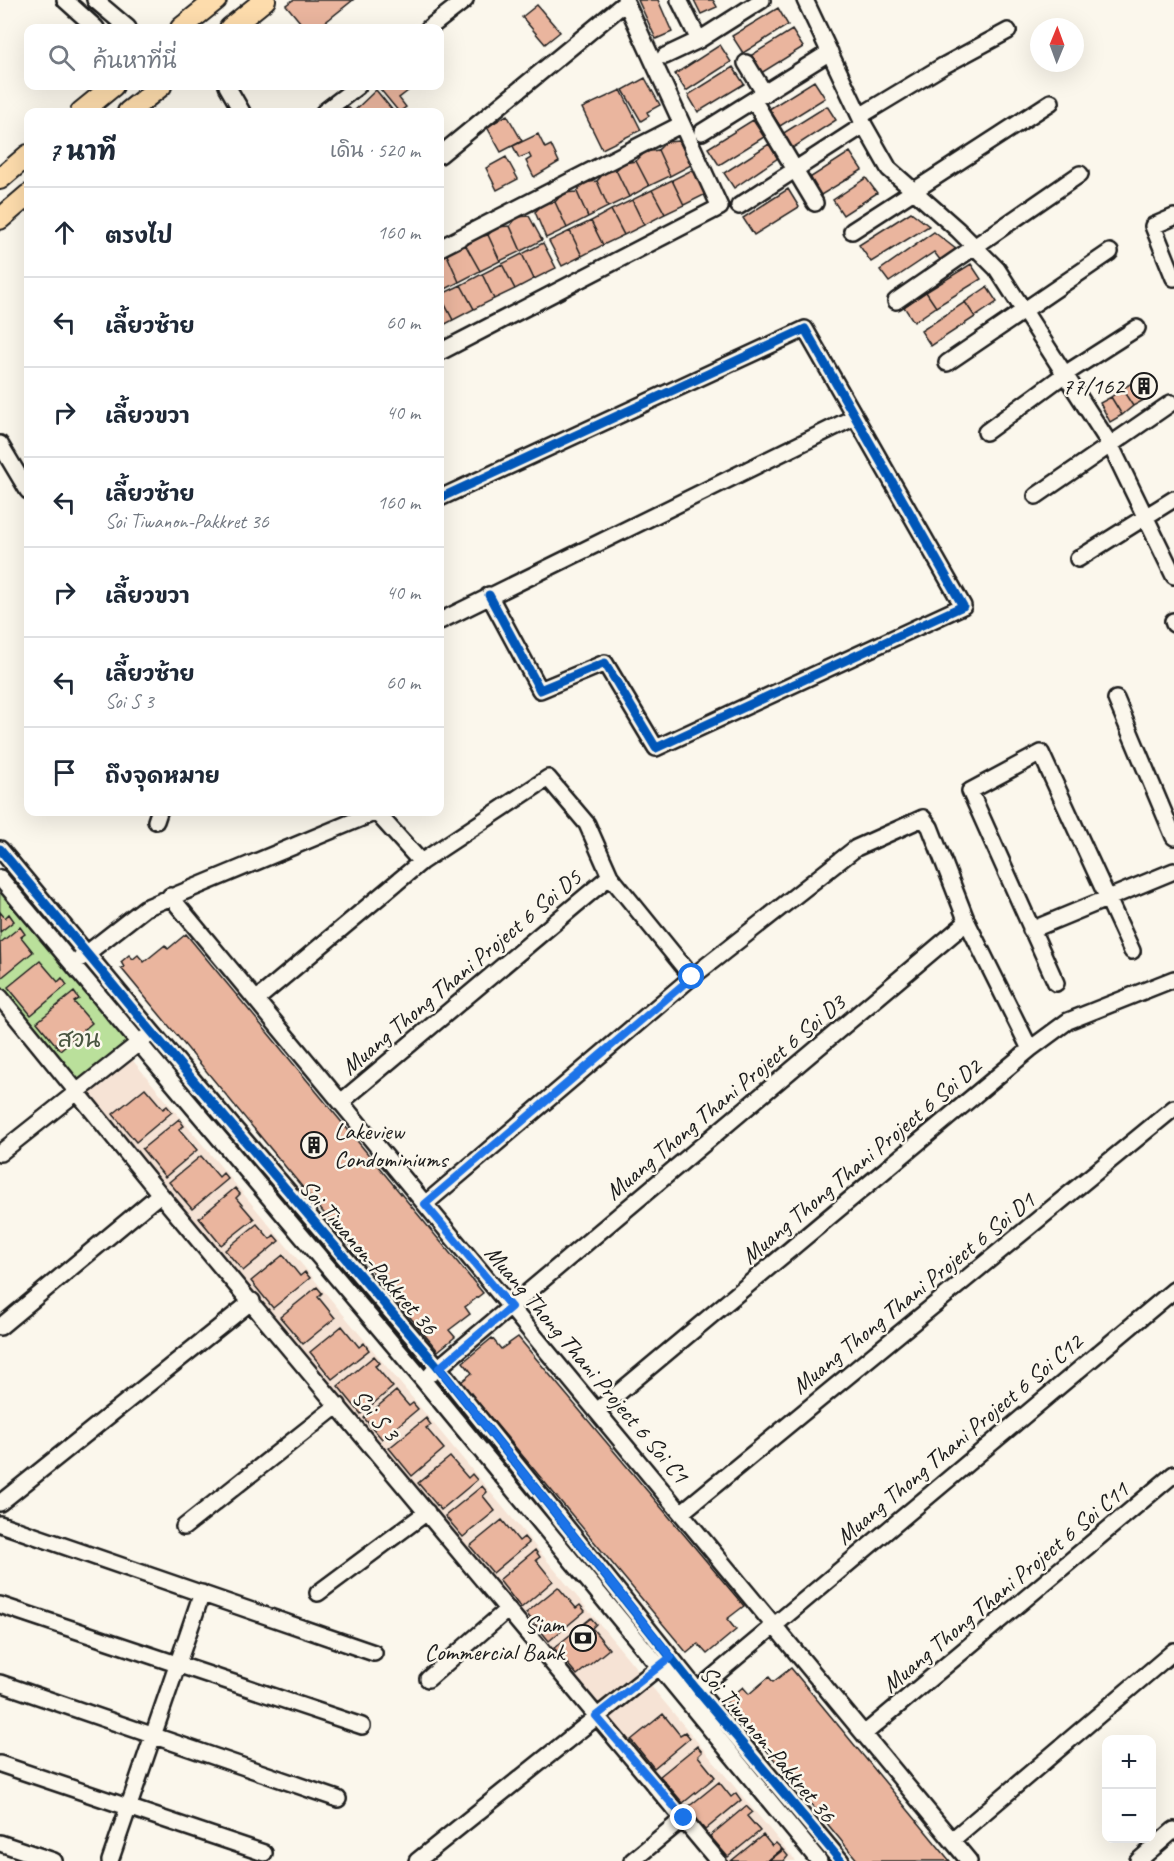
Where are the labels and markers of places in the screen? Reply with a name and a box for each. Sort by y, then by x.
place label: 77/162 [1062,371,1126,401]
building icon: 77/162 [1129,371,1159,401]
place label: Lakeview Condominiums [334,1116,449,1174]
building icon: Lakeview Condominiums [299,1130,329,1160]
place label: Siam Commercial Bank [425,1609,567,1667]
bank icon: Siam Commercial Bank [568,1623,598,1653]

